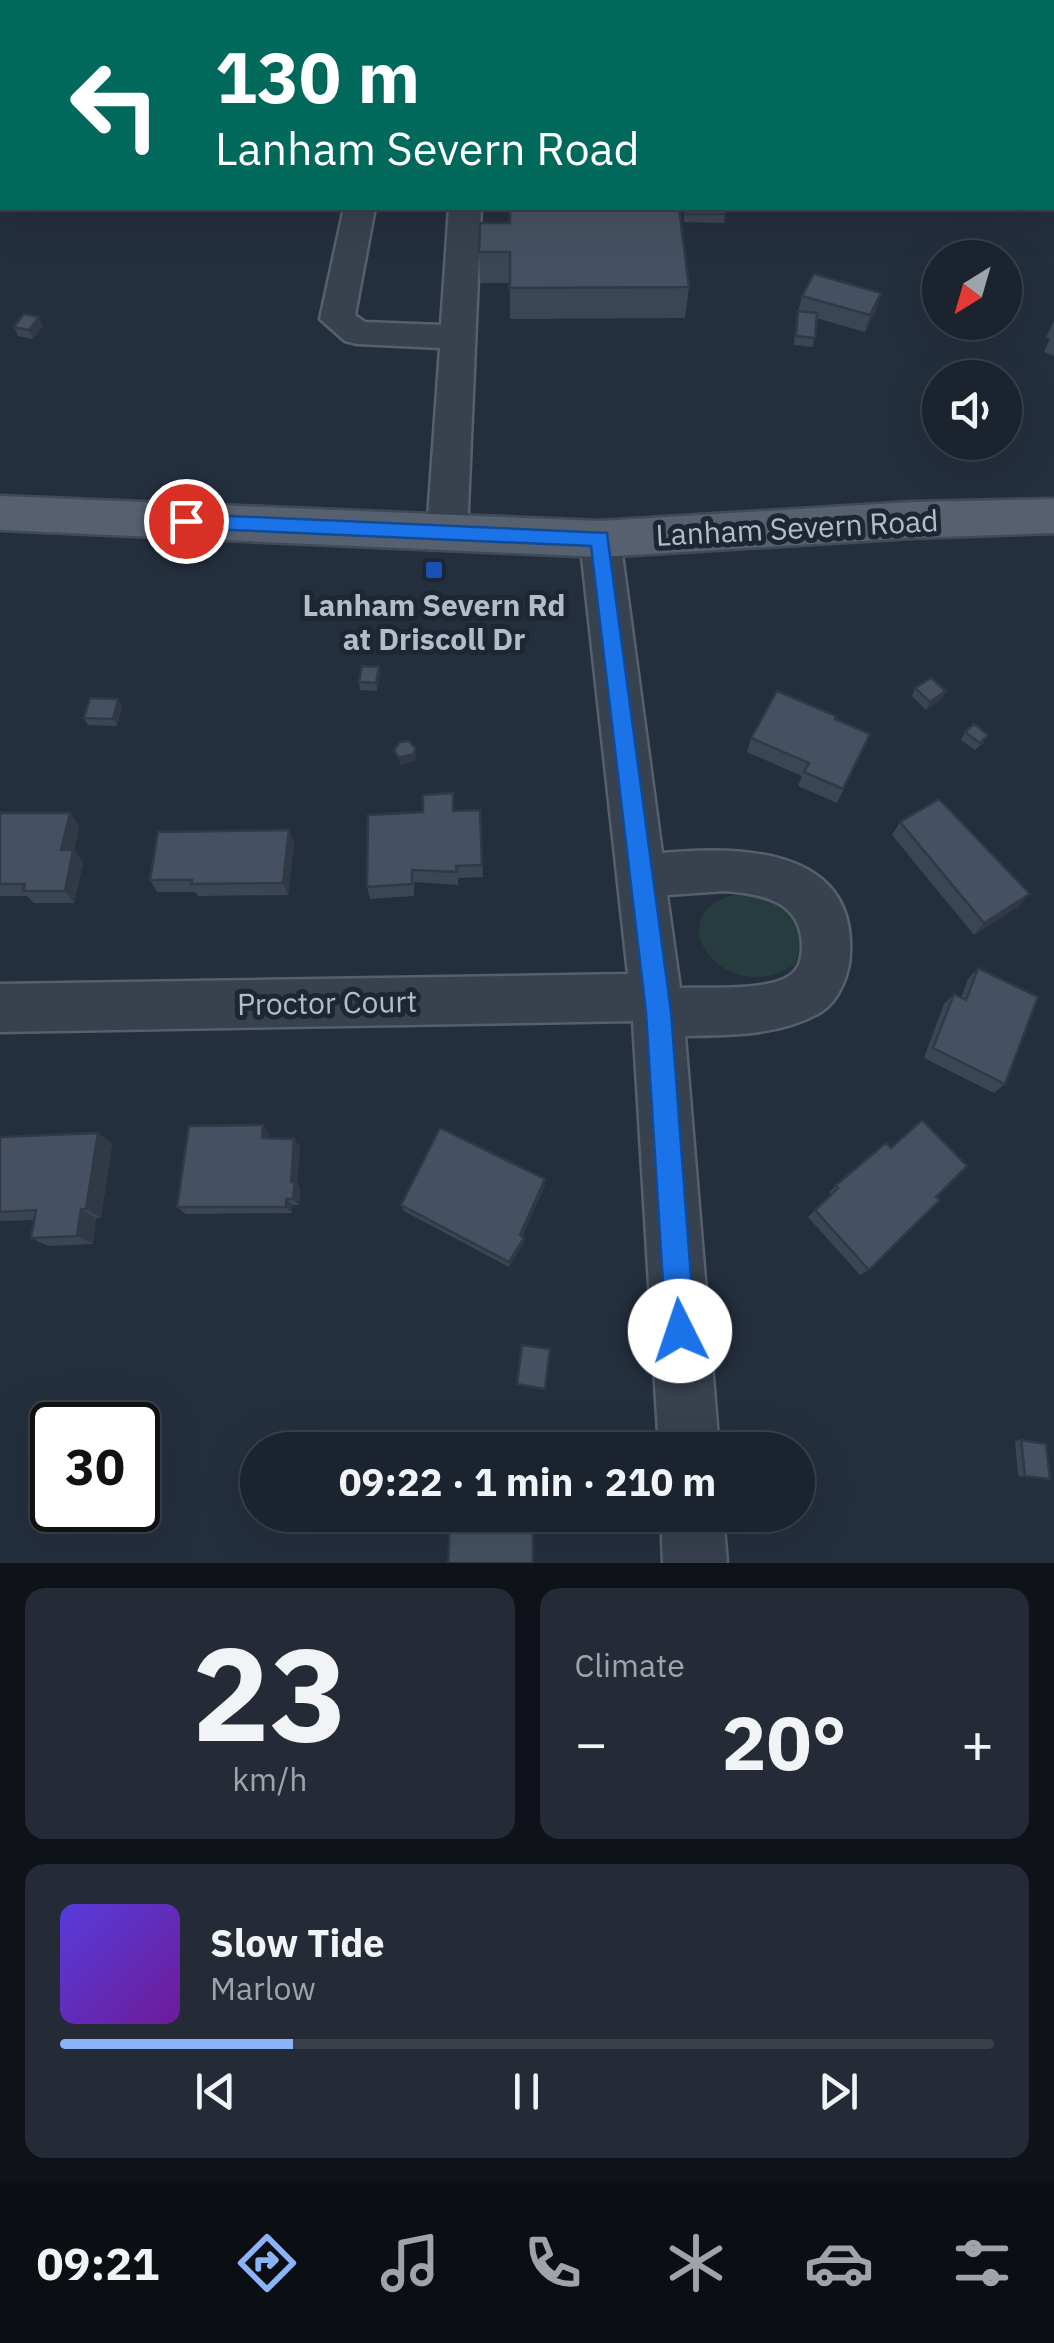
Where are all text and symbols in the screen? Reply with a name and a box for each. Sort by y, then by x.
text: 130 m [215,31,420,122]
icon: left [50,40,180,170]
text: Lanham Severn Road [215,119,640,177]
north arrow [922,240,1022,340]
map controls [922,240,1022,460]
button: sound [922,360,1022,460]
pin [144,479,229,564]
icon: arrive [159,494,214,549]
street label: Lanham Severn Road [655,500,939,554]
marker: Lanham Severn Rd at Driscoll Dr [423,559,445,581]
place label: Lanham Severn Rd at Driscoll Dr [303,585,565,658]
street label: Proctor Court [237,981,417,1023]
position arrow [628,1279,732,1383]
speed limit sign: 30 [30,1402,160,1532]
text: 09:22 · 1 min · 210 m [339,1457,716,1506]
text: 23 [192,1608,348,1777]
text: Climate [575,1644,685,1686]
text: 20° [722,1693,847,1791]
text: − [575,1707,608,1778]
text: + [961,1707,994,1778]
text: km/h [232,1758,307,1800]
text: Slow Tide [210,1918,385,1967]
text: Marlow [210,1967,316,2009]
icon: previous [188,2064,243,2119]
icon: pause [499,2064,554,2119]
icon: next [811,2064,866,2119]
icon: directions [232,2228,302,2298]
icon: music [375,2228,445,2298]
icon: phone [518,2228,588,2298]
icon: climate [661,2228,731,2298]
icon: car [804,2228,874,2298]
icon: filters [947,2228,1017,2298]
text: 09:21 [37,2234,159,2292]

